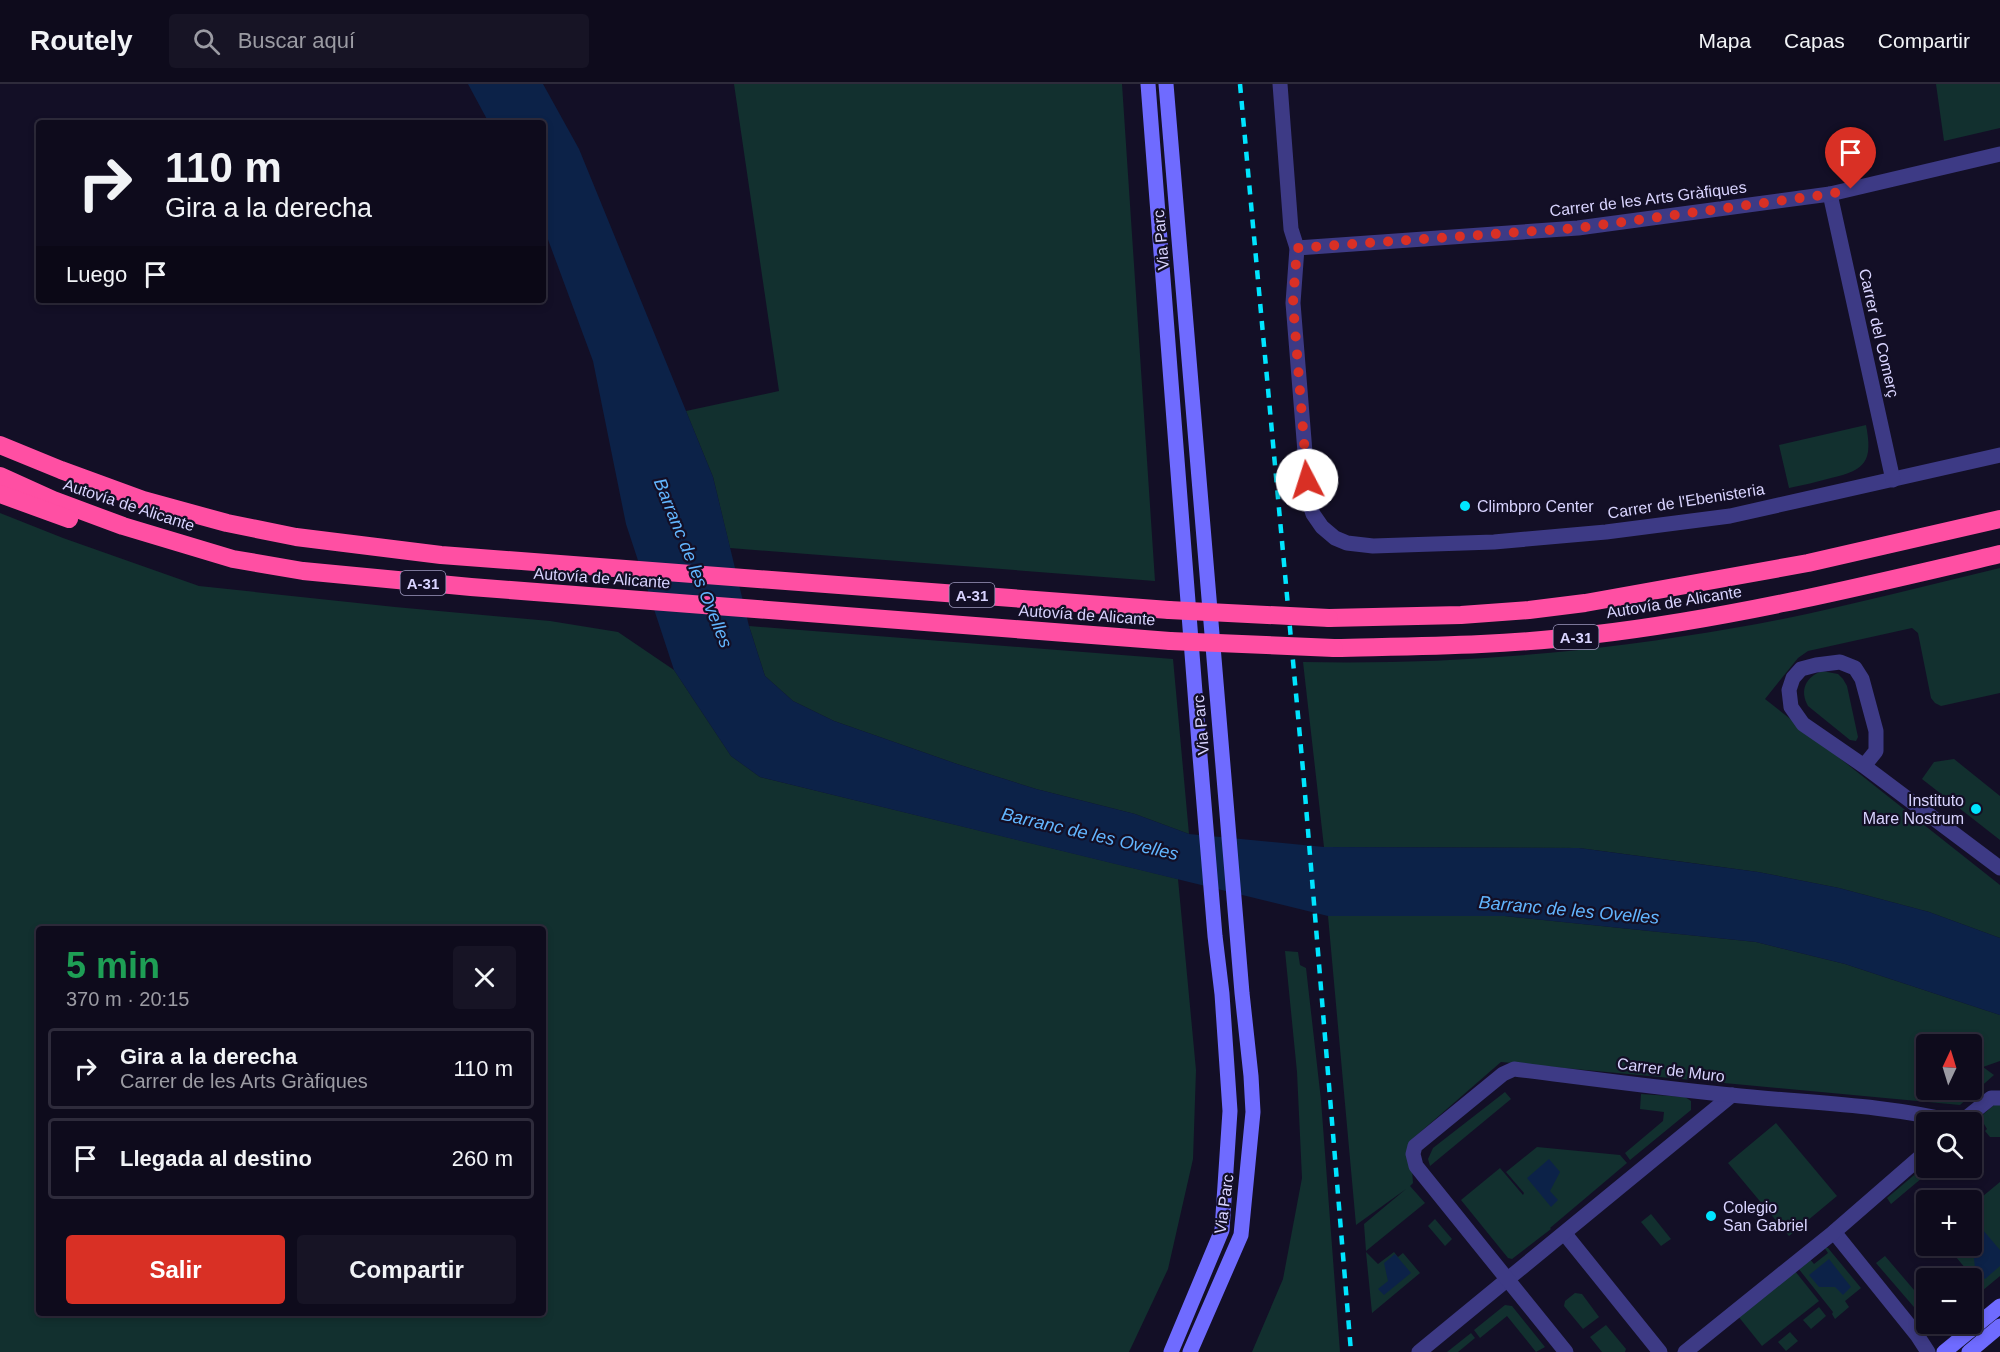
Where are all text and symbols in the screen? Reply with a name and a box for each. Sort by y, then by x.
search box [169,14,589,68]
text: Routely [30,25,133,56]
icon: search [190,25,223,58]
text: Buscar aquí [238,28,355,53]
text: Mapa [1699,29,1751,52]
text: Capas [1784,29,1845,52]
text: Compartir [1878,29,1970,52]
pin [1825,127,1876,189]
icon: arrive [1834,136,1867,169]
icon: right [66,144,144,222]
text: 110 m [165,144,282,191]
street label: Carrer de les Arts Gràfiques [1549,178,1747,220]
text: Gira a la derecha [165,193,372,223]
street label: Via Parc [1150,209,1172,271]
icon: arrive [139,258,172,291]
text: Luego [66,262,127,287]
street label: Carrer del Comerç [1856,267,1902,399]
position arrow [1275,448,1339,512]
water label: Barranc de les Ovelles [650,475,736,651]
street label: Autovía de Alicante [61,476,197,534]
street label: Carrer de l'Ebenisteria [1606,480,1766,522]
place label: Climbpro Center [1477,498,1594,515]
marker: Climbpro Center [1458,499,1472,513]
street label: Autovía de Alicante [533,565,671,591]
road number: A-31 [400,571,446,595]
road number: A-31 [950,583,994,607]
street label: Autovía de Alicante [1605,583,1743,621]
street label: Autovía de Alicante [1018,602,1156,628]
road number: A-31 [1554,625,1598,649]
street label: Via Parc [1190,694,1212,756]
place label: Instituto Mare Nostrum [1863,792,1964,827]
marker: Instituto Mare Nostrum [1969,802,1983,816]
water label: Barranc de les Ovelles [1000,804,1180,864]
water label: Barranc de les Ovelles [1478,892,1660,928]
text: 5 min [66,945,160,986]
button: close [453,946,516,1009]
text: 370 m · 20:15 [66,988,189,1010]
north arrow [1916,1034,1982,1100]
map controls [1916,1034,1982,1334]
text: Gira a la derecha [120,1044,297,1069]
icon: right [69,1052,102,1085]
street label: Carrer de Muro [1616,1055,1726,1085]
text: 110 m [453,1056,513,1081]
text: Carrer de les Arts Gràfiques [120,1070,368,1092]
button: search [1916,1112,1982,1178]
icon: arrive [69,1142,102,1175]
text: Llegada al destino [120,1146,312,1171]
text: 260 m [452,1146,513,1171]
street label: Via Parc [1211,1173,1237,1235]
button: + [1916,1190,1982,1256]
place label: Colegio San Gabriel [1723,1199,1808,1234]
marker: Colegio San Gabriel [1704,1209,1718,1223]
button: Salir [66,1235,285,1304]
button: Compartir [297,1235,516,1304]
button: − [1916,1268,1982,1334]

